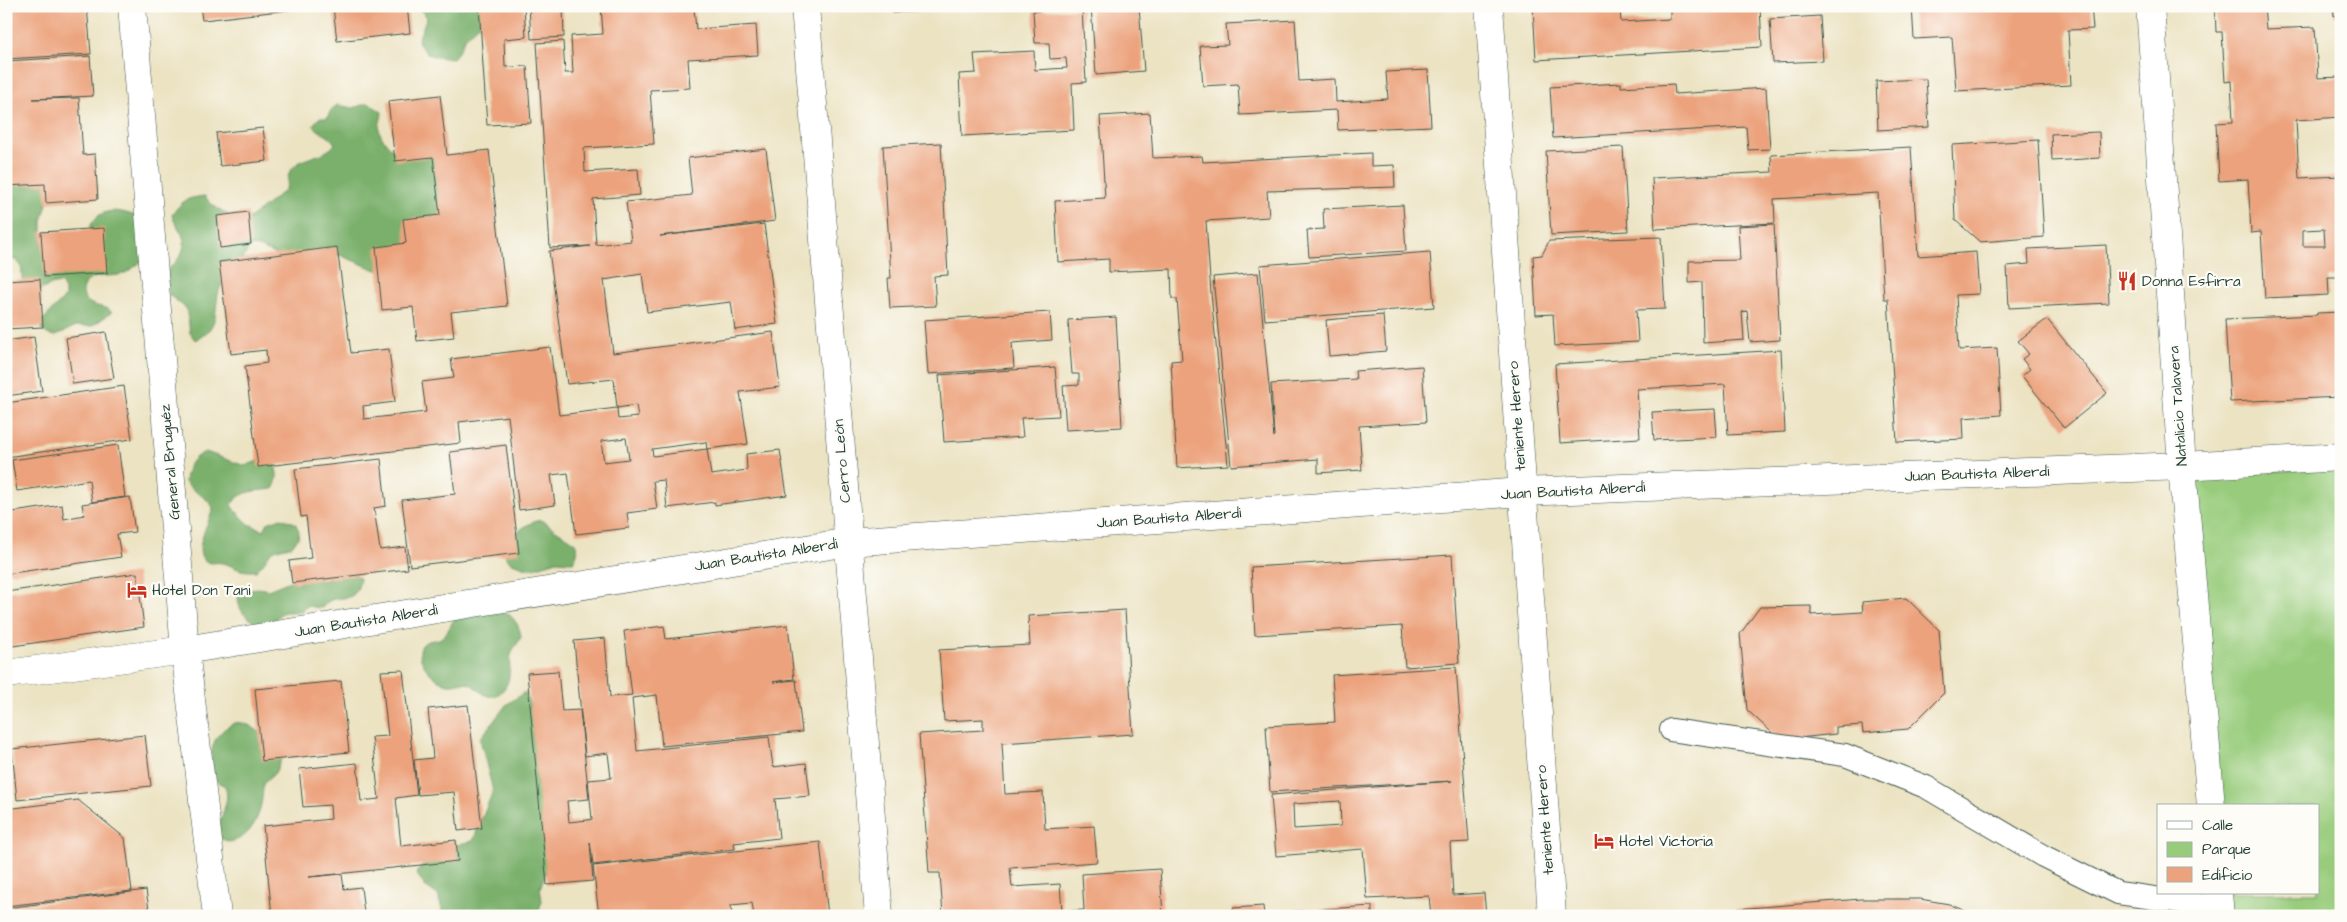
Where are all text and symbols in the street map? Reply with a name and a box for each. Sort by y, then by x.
restaurant icon: Donna Esfirra [2116,270,2138,292]
place label: Donna Esfirra [2142,271,2241,292]
street label: Natalicio Talavera [2163,345,2193,467]
street label: teniente Herero [1503,360,1531,472]
street label: General Bruguéz [154,403,187,521]
street label: Cerro León [828,418,856,504]
street label: Juan Bautista Alberdi [1904,461,2051,487]
street label: Juan Bautista Alberdi [1500,477,1647,505]
street label: Juan Bautista Alberdi [1096,502,1243,534]
street label: Juan Bautista Alberdi [693,533,840,577]
hotel icon: Hotel Don Tani [126,579,148,601]
place label: Hotel Don Tani [152,580,251,601]
street label: Juan Bautista Alberdi [293,599,440,643]
street label: teniente Herero [1531,764,1559,876]
legend [2157,804,2320,894]
text: Calle [2202,815,2233,836]
hotel icon: Hotel Victoria [1593,830,1615,852]
place label: Hotel Victoria [1619,831,1713,852]
text: Parque [2202,839,2251,860]
text: Edificio [2202,865,2253,886]

